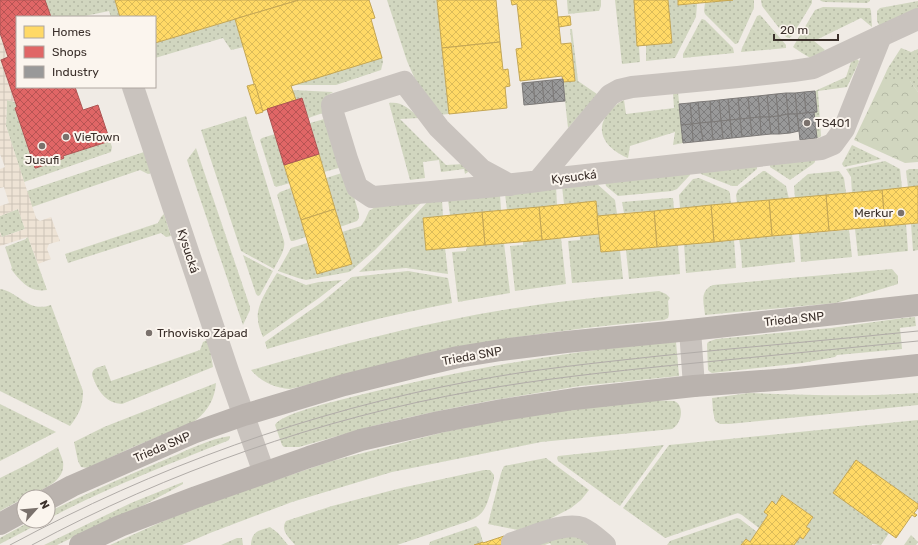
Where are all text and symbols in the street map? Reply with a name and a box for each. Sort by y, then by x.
legend [16,16,156,88]
scale bar [774,16,838,42]
text: 20 m [780,23,808,37]
text: Homes [52,25,91,39]
text: Shops [52,45,87,59]
text: Industry [52,65,99,79]
place label: TS401 [815,116,850,130]
marker: TS401 [802,118,812,128]
place label: VieTown [74,130,120,144]
marker: VieTown [61,132,71,142]
marker: Jusufi [37,141,47,151]
place label: Jusufi [25,153,59,167]
street label: Kysucká [550,167,598,187]
place label: Merkur [854,206,893,220]
marker: Merkur [896,208,906,218]
street label: Kysucká [174,227,202,275]
street label: Trieda SNP [763,309,825,329]
place label: Trhovisko Západ [157,326,248,340]
marker: Trhovisko Západ [144,328,154,338]
street label: Trieda SNP [441,344,503,368]
street label: Trieda SNP [131,429,193,465]
north arrow [16,489,56,529]
text: N [37,498,52,511]

